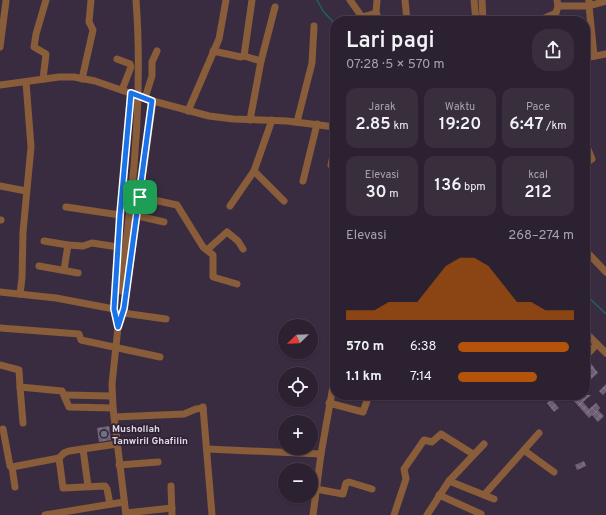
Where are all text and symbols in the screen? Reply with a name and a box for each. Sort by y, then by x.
text: Lari pagi [346,28,434,55]
button: share [532,29,574,71]
text: 07:28 · 5 × 570 m [346,57,444,73]
text: Jarak [368,100,396,114]
text: Waktu [445,100,475,114]
text: Pace [526,100,550,114]
text: 2.85 [355,114,391,136]
text: 19:20 [439,114,481,136]
text: 6:47 [509,114,544,136]
text: km [391,119,409,133]
text: /km [544,119,567,133]
text: Elevasi [365,168,399,182]
text: kcal [528,168,548,182]
text: 136 [434,175,462,197]
pin [123,180,157,214]
text: bpm [462,180,486,194]
text: 30 [366,182,387,204]
text: 212 [524,182,552,204]
icon: arrive [129,186,151,208]
text: m [387,187,398,201]
text: Elevasi [346,228,387,244]
text: 268–274 m [508,228,574,244]
north arrow [278,319,318,359]
map controls [278,319,318,503]
text: 570 m [346,339,384,355]
text: 6:38 [410,339,436,355]
button: locate [278,367,318,407]
text: 1.1 km [346,369,382,385]
text: 7:14 [410,369,432,385]
button: + [278,415,318,455]
place label: Mushollah Tanwiril Ghafilin [112,423,188,448]
marker: Mushollah Tanwiril Ghafilin [99,429,109,439]
button: − [278,463,318,503]

